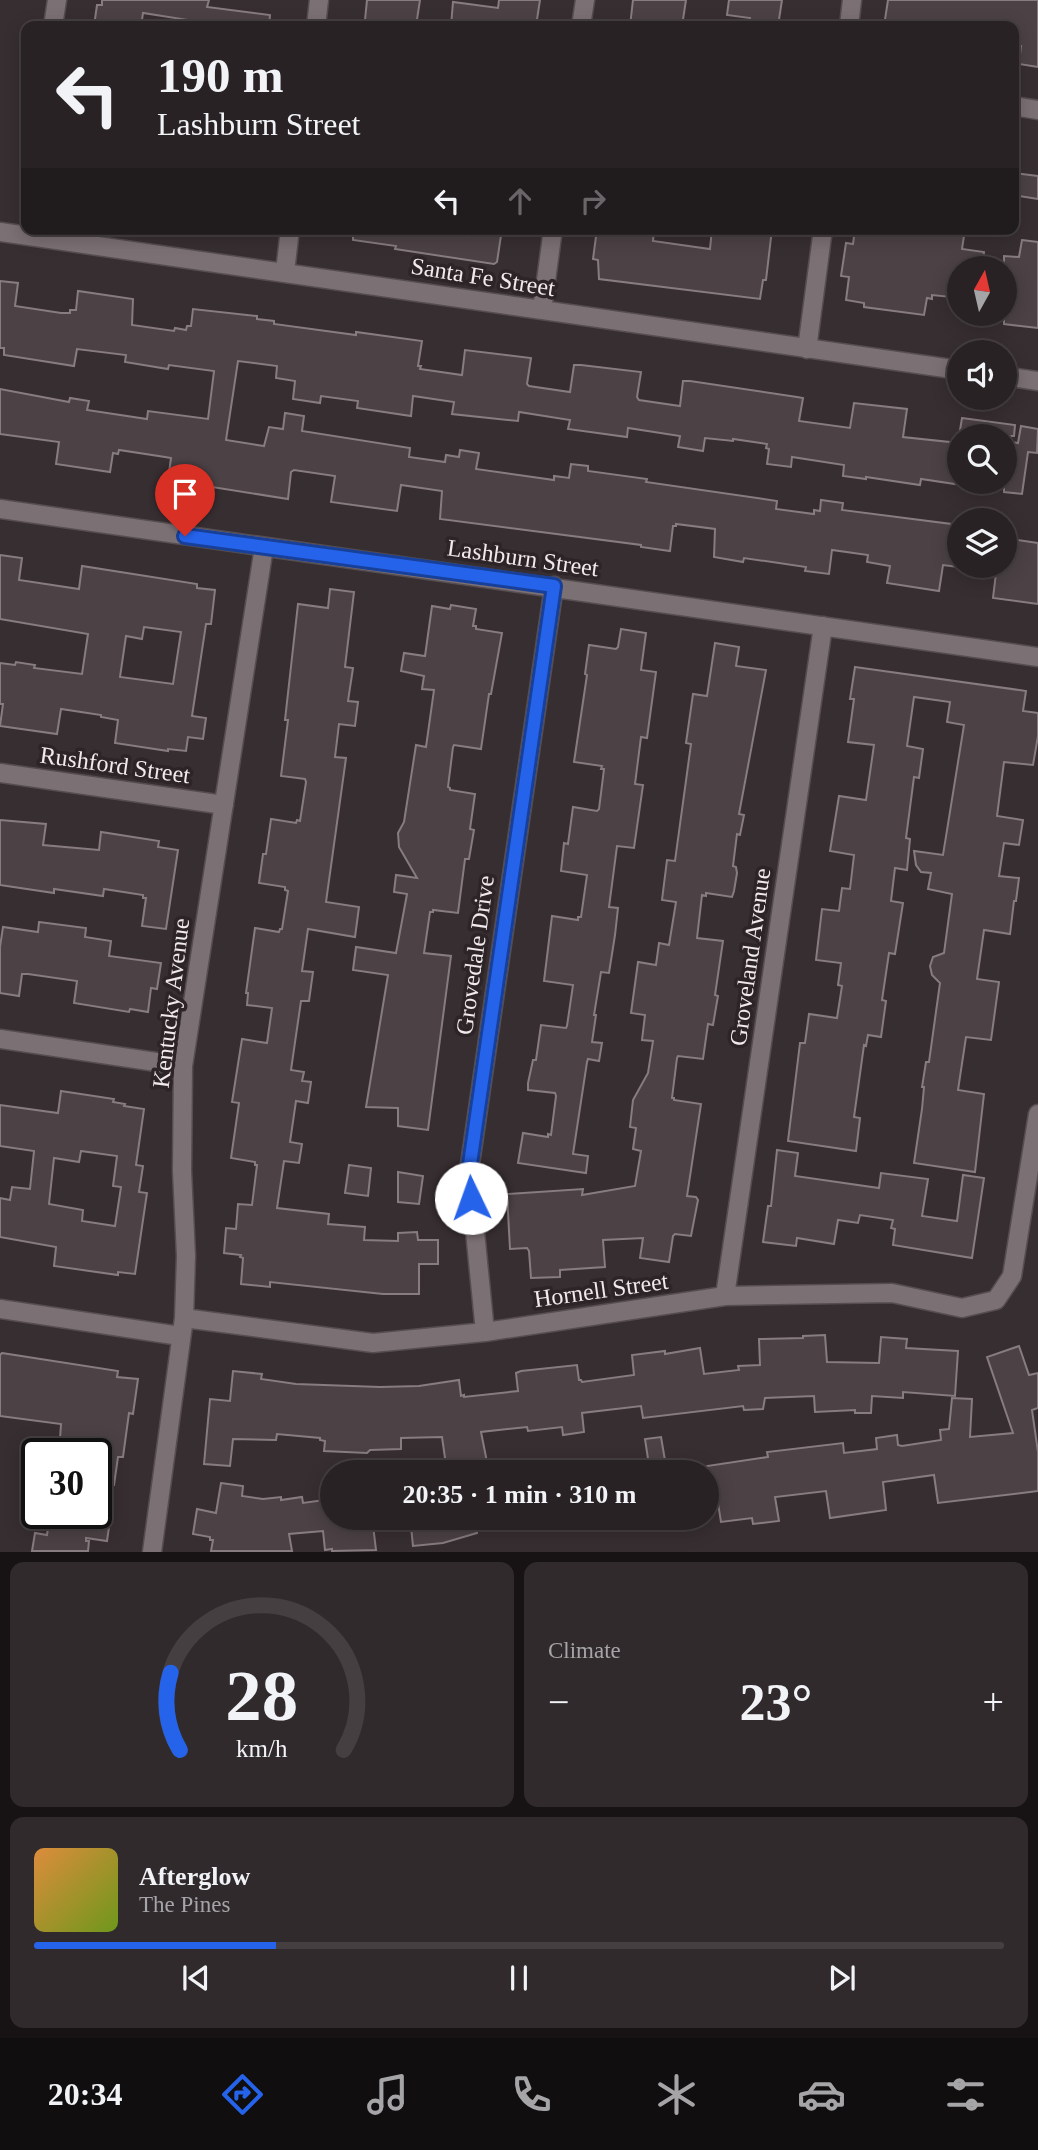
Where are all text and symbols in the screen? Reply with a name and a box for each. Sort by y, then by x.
text: 190 m [157,48,284,103]
icon: left [42,49,133,140]
text: Lashburn Street [157,106,361,142]
icon: left [428,182,466,220]
icon: ahead [501,182,539,220]
icon: right [574,182,612,220]
street label: Santa Fe Street [409,253,557,301]
north arrow [947,256,1017,326]
map controls [947,256,1017,578]
button: sound [947,340,1017,410]
button: search [947,424,1017,494]
pin [155,464,215,536]
icon: arrive [166,475,204,513]
button: layers [947,508,1017,578]
street label: Lashburn Street [446,535,601,582]
street label: Rushford Street [38,742,192,788]
street label: Groveland Avenue [725,867,775,1047]
street label: Grovedale Drive [451,874,499,1036]
street label: Kentucky Avenue [148,917,194,1089]
position arrow [434,1161,508,1235]
street label: Hornell Street [532,1268,670,1312]
speed limit sign: 30 [21,1438,112,1529]
text: 20:35 · 1 min · 310 m [403,1480,637,1509]
text: Climate [548,1638,621,1663]
text: 28 [226,1656,298,1737]
text: 23° [740,1674,812,1731]
text: − [548,1681,569,1723]
text: + [983,1681,1004,1723]
text: km/h [236,1735,288,1762]
text: Afterglow [139,1862,250,1891]
text: The Pines [139,1892,230,1917]
icon: previous [177,1959,215,1997]
icon: pause [500,1959,538,1997]
icon: next [823,1959,861,1997]
icon: directions [218,2070,267,2119]
icon: music [363,2070,412,2119]
icon: phone [507,2070,556,2119]
icon: climate [652,2070,701,2119]
icon: car [797,2070,846,2119]
icon: filters [941,2070,990,2119]
text: 20:34 [48,2076,122,2112]

